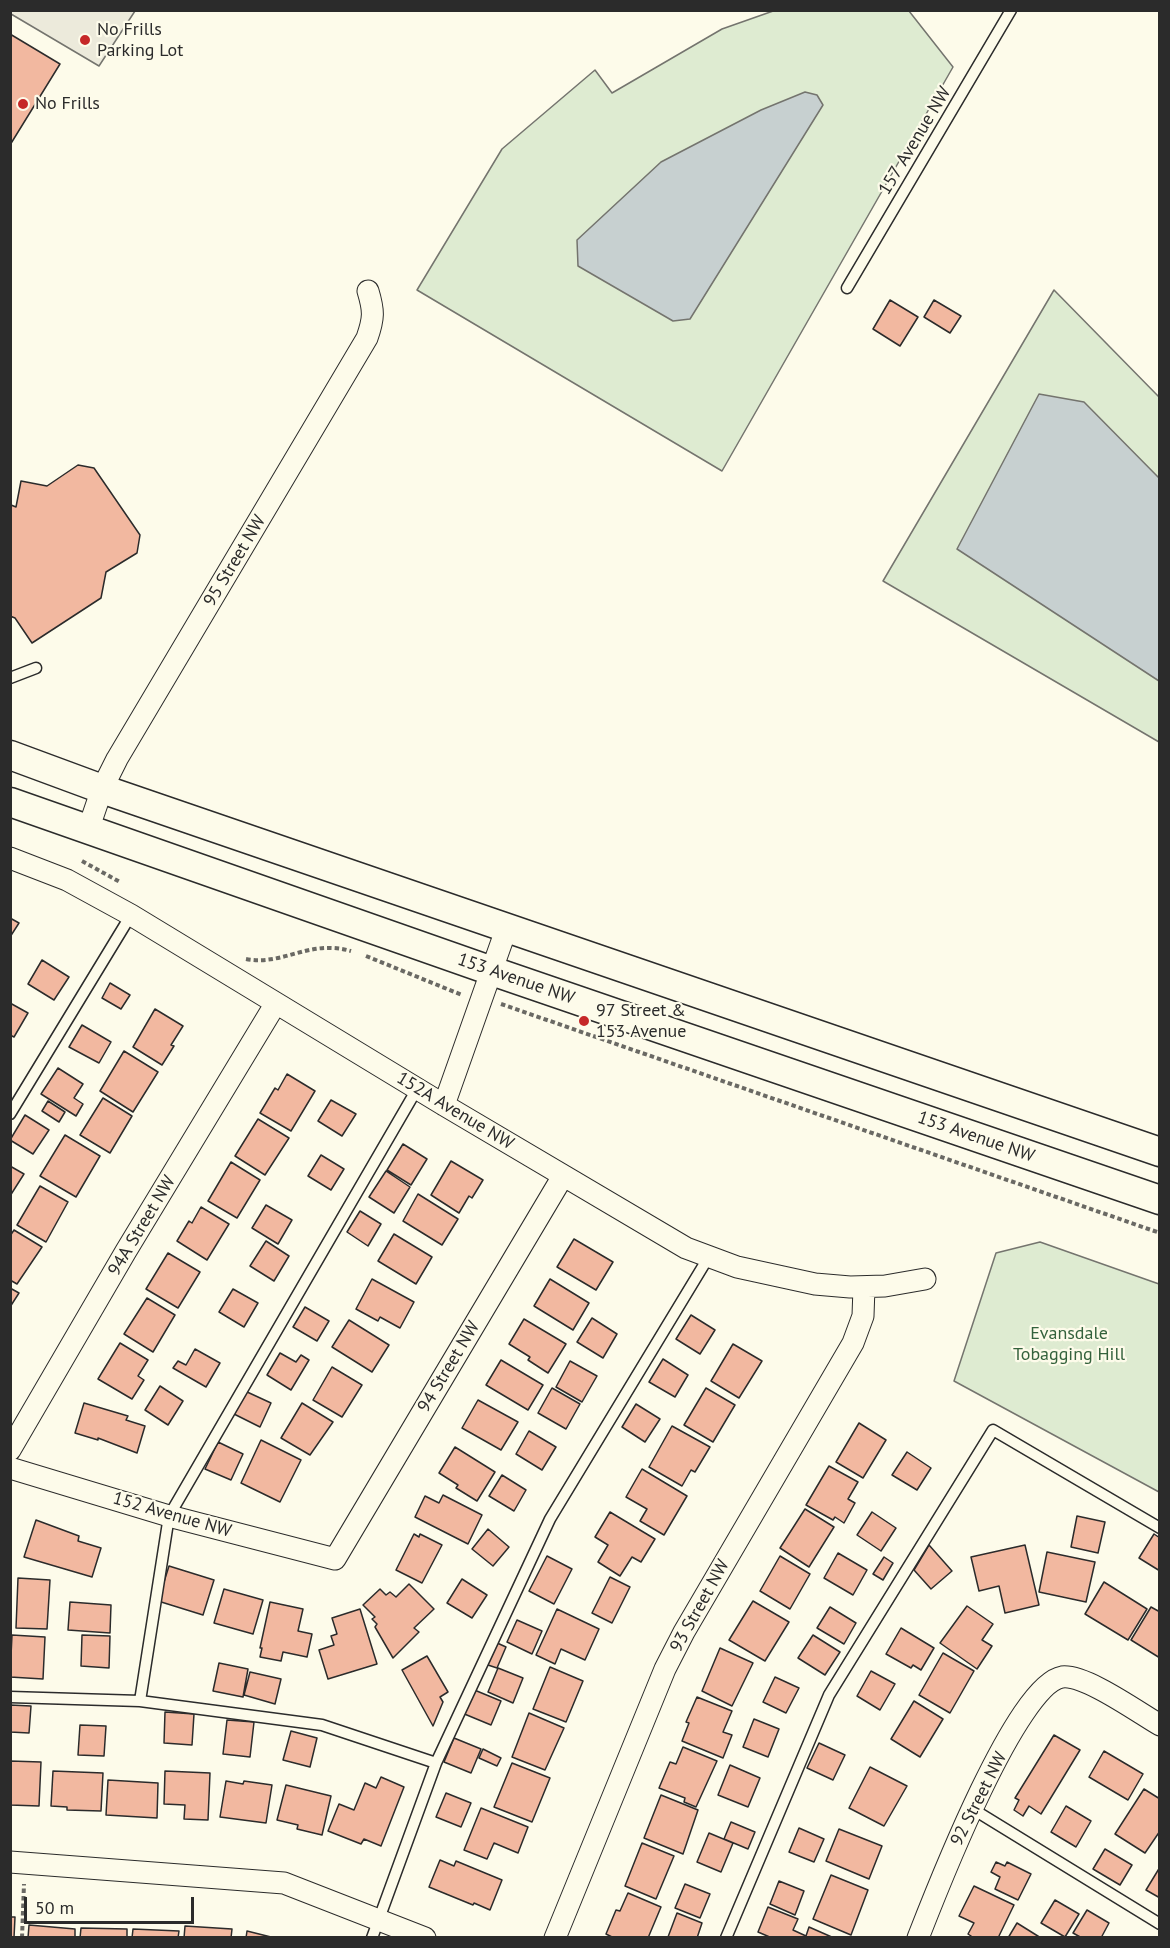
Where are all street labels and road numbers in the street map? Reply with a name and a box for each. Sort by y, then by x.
street label: 157 Avenue NW [874,83,956,199]
street label: 95 Street NW [199,512,271,610]
street label: 153 Avenue NW [455,949,577,1009]
street label: 152A Avenue NW [393,1068,517,1154]
street label: 153 Avenue NW [915,1107,1037,1167]
street label: 94A Street NW [104,1172,180,1280]
street label: 94 Street NW [413,1318,485,1416]
street label: 152 Avenue NW [110,1488,234,1542]
street label: 93 Street NW [666,1556,734,1656]
street label: 92 Street NW [946,1749,1012,1849]

